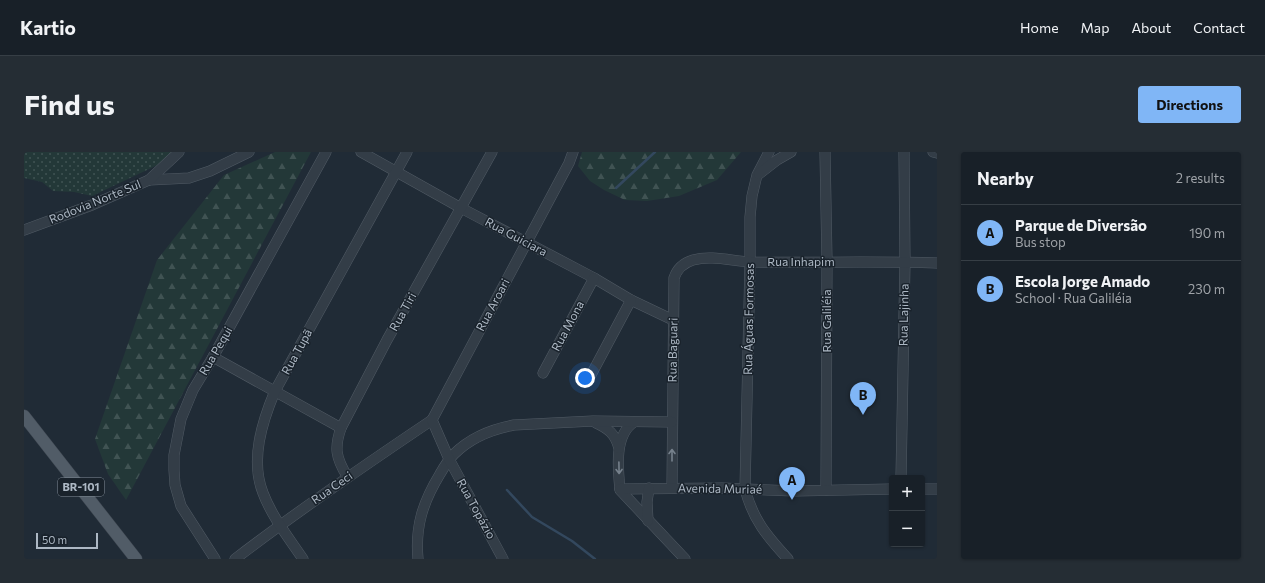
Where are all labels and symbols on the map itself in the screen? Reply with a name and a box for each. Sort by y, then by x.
street label: Rodovia Norte Sul [47,176,143,226]
street label: Rua Guiciara [483,214,550,258]
street label: Rua Inhapim [767,254,835,268]
street label: Rua Águas Formosas [740,263,756,375]
street label: Rua Aroari [472,276,512,333]
street label: Rua Lajinha [895,284,911,346]
street label: Rua Galiléia [819,289,833,353]
street label: Rua Tiri [386,290,418,333]
street label: Rua Mona [548,298,586,353]
street label: Rua Baguari [664,318,680,382]
street label: Rua Pequi [196,324,235,377]
street label: Rua Tupã [278,326,314,377]
your location [575,368,595,388]
pin: B [850,382,876,415]
one-way arrow [668,449,676,462]
one-way arrow [615,461,623,474]
pin: A [779,467,805,500]
street label: Rua Ceci [308,468,355,506]
street label: Rua Topázio [455,476,499,541]
road number: BR-101 [58,478,104,496]
street label: Avenida Muriaé [678,480,762,496]
scale bar [36,531,98,550]

